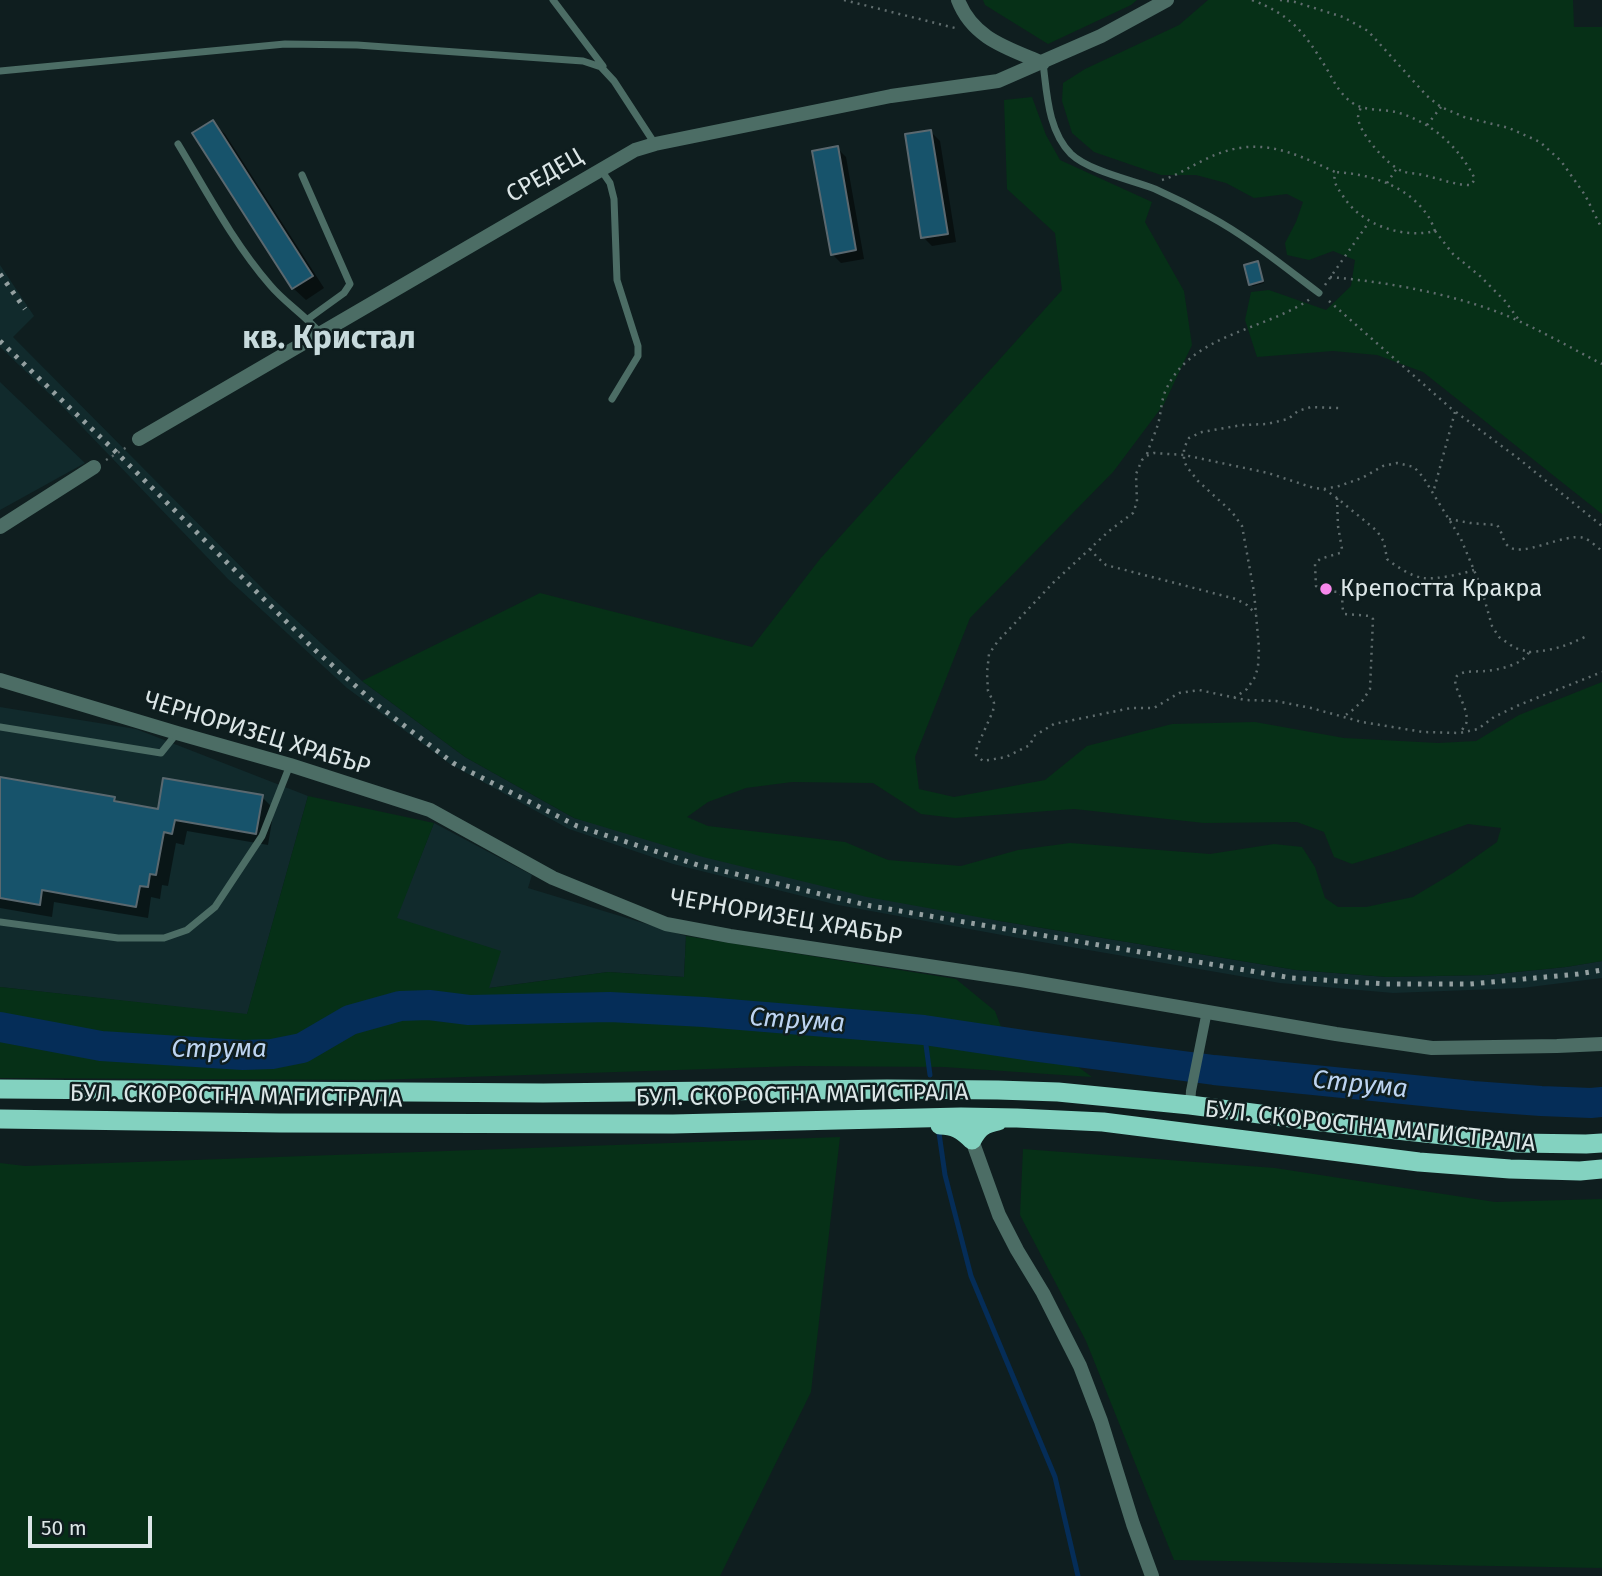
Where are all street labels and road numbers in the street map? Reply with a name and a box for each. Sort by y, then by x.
street label: СРЕДЕЦ [502,143,588,209]
street label: ЧЕРНОРИЗЕЦ ХРАБЪР [140,686,374,782]
street label: ЧЕРНОРИЗЕЦ ХРАБЪР [668,883,904,953]
street label: БУЛ. СКОРОСТНА МАГИСТРАЛА [635,1079,969,1113]
street label: БУЛ. СКОРОСТНА МАГИСТРАЛА [69,1080,403,1114]
street label: БУЛ. СКОРОСТНА МАГИСТРАЛА [1203,1095,1537,1159]

